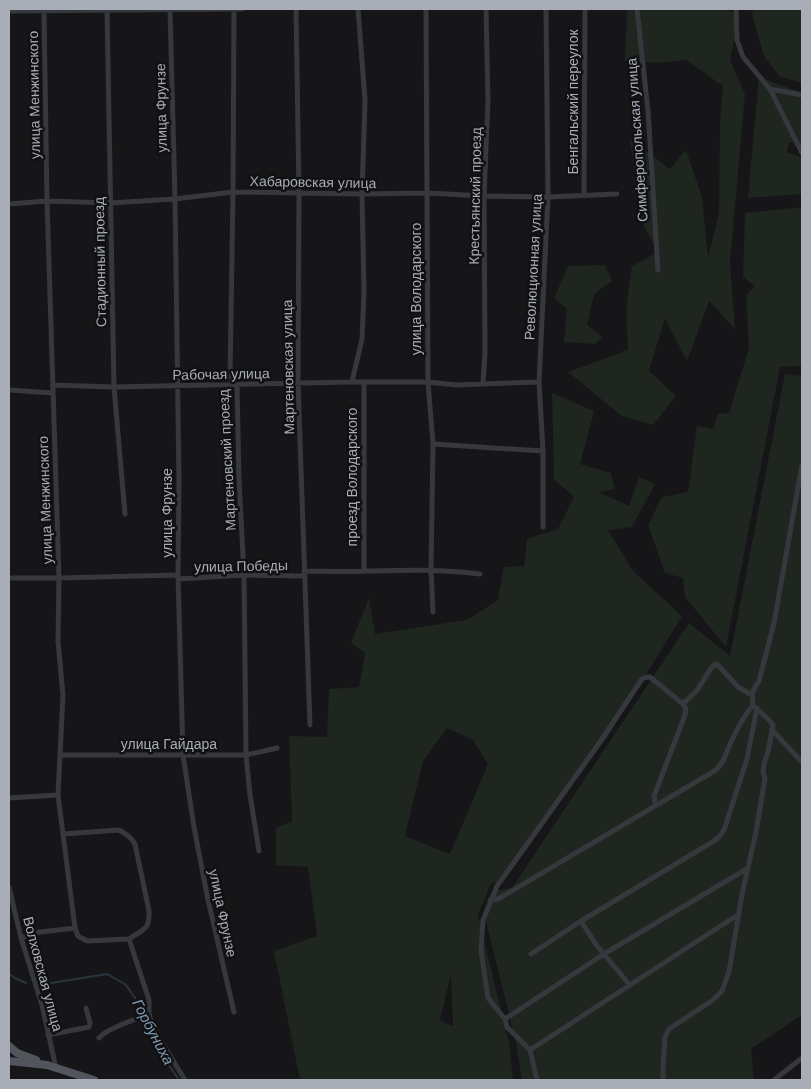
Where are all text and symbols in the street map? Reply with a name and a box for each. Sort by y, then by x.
street label: Бенгальский переулок [565,29,581,175]
street label: улица Менжинского [25,31,43,159]
street label: Симферопольская улица [623,57,651,222]
street label: улица Фрунзе [152,63,170,153]
street label: Крестьянский проезд [466,127,484,265]
street label: Хабаровская улица [250,173,377,191]
street label: Революционная улица [521,193,545,341]
street label: Стадионный проезд [91,197,109,327]
street label: улица Володарского [408,223,424,355]
street label: Мартеновская улица [279,299,297,435]
street label: Рабочая улица [172,365,270,383]
street label: Мартеновский проезд [215,389,239,531]
street label: проезд Володарского [344,407,360,546]
street label: улица Менжинского [35,435,55,564]
street label: улица Фрунзе [159,468,175,558]
street label: улица Победы [194,557,288,575]
street label: улица Гайдара [121,736,217,752]
street label: улица Фрунзе [206,868,240,959]
street label: Волховская улица [20,915,66,1033]
water label: Горбуниха [129,996,178,1067]

